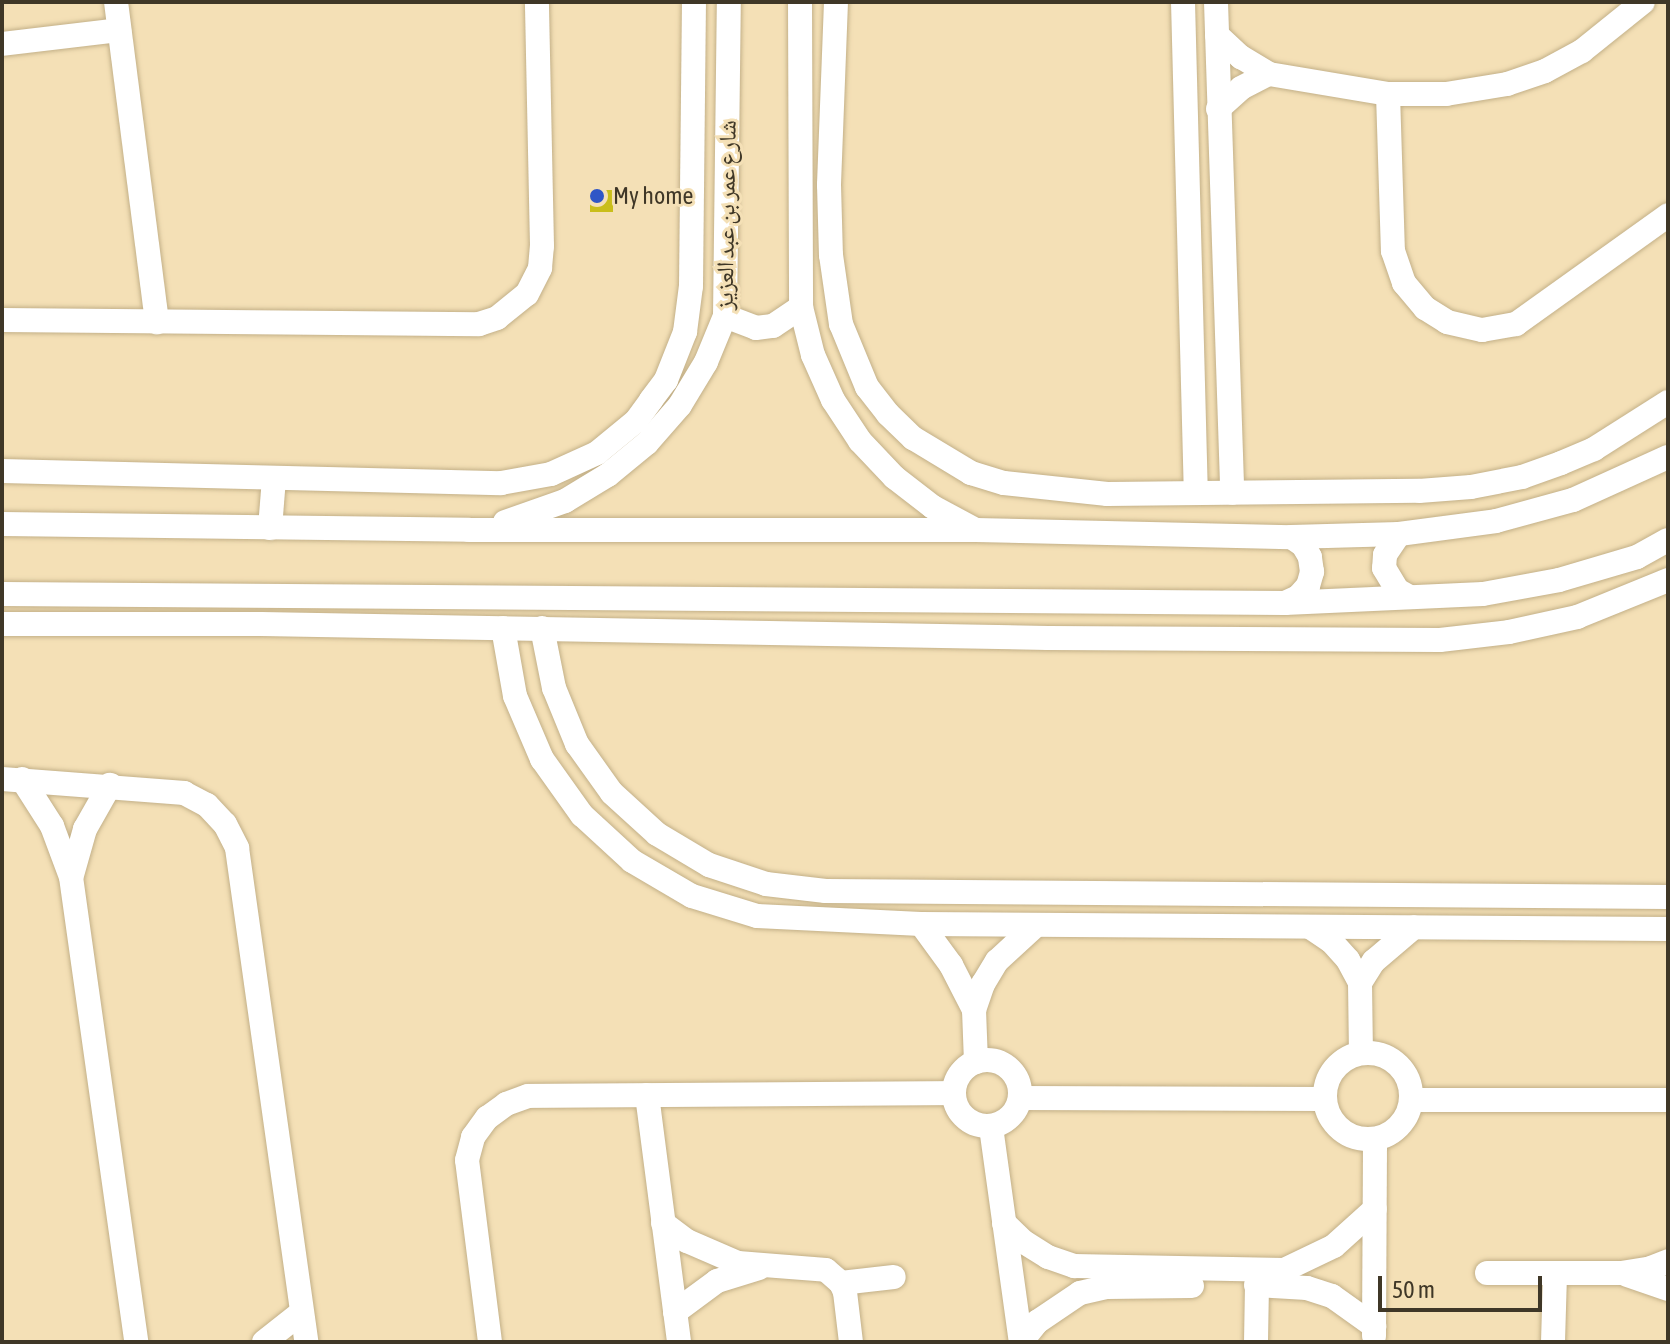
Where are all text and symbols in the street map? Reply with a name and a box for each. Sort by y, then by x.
street label: شارع عمر بن عبد العزيز [710,120,742,310]
place label: My home [613,182,693,210]
marker: My home [588,187,606,205]
scale bar [1382,1260,1546,1310]
text: 50 m [1392,1276,1435,1303]

